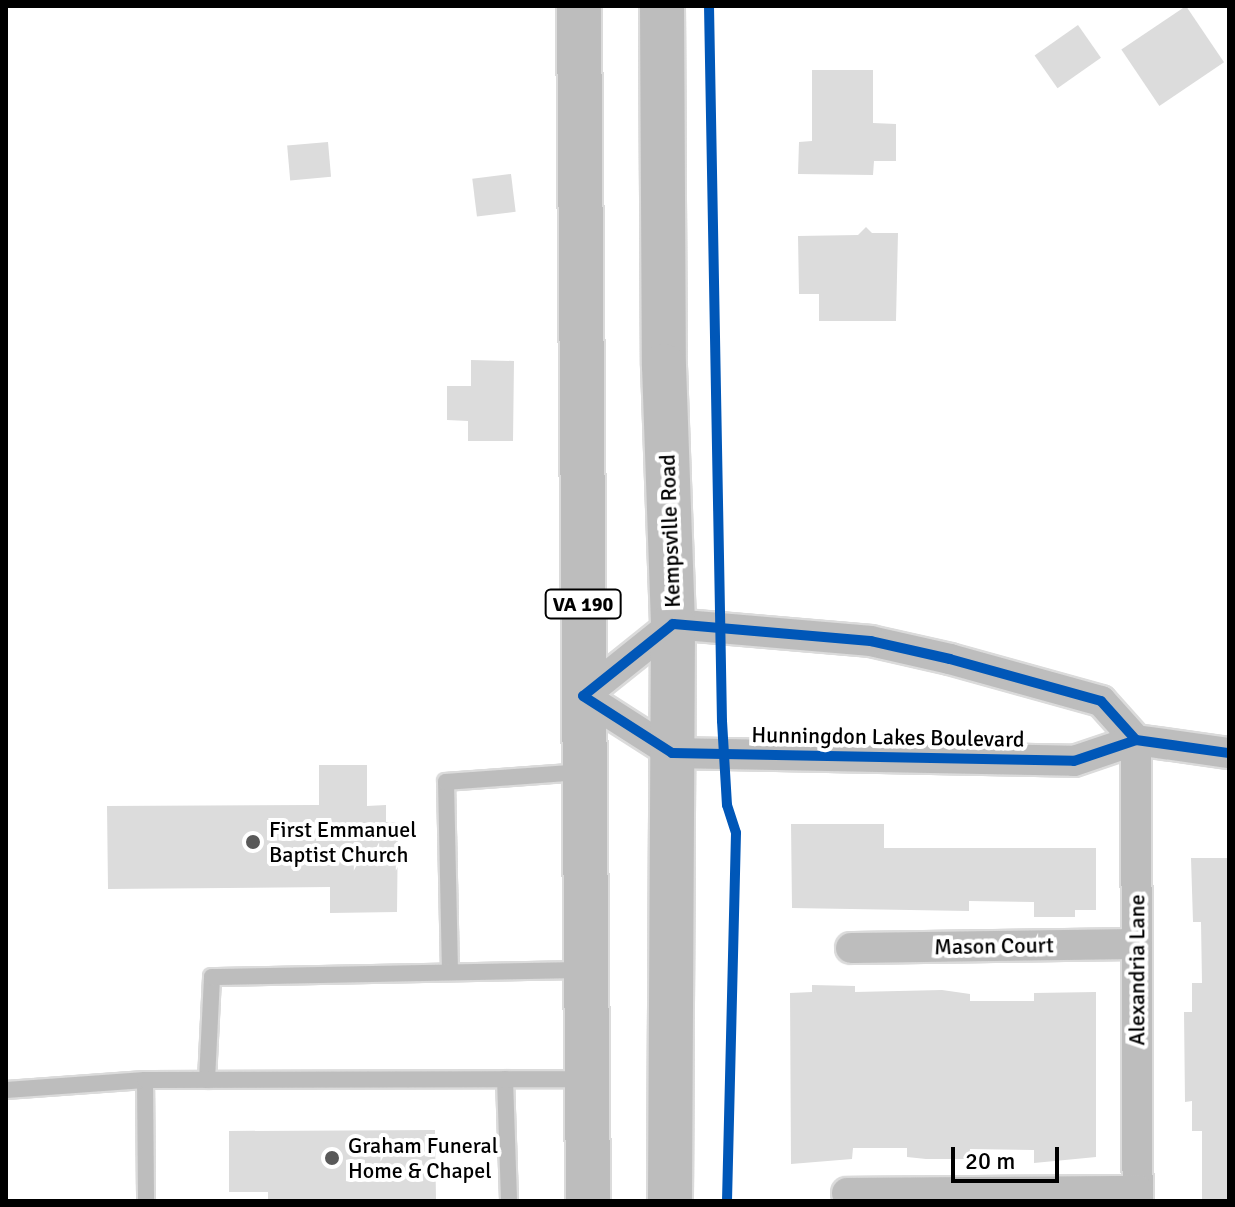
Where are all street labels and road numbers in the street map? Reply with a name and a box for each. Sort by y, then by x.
street label: Kempsville Road [654,454,686,608]
road number: VA 190 [543,588,623,620]
street label: Hunningdon Lakes Boulevard [751,721,1025,753]
street label: Alexandria Lane [1124,894,1150,1046]
street label: Mason Court [934,932,1054,960]

